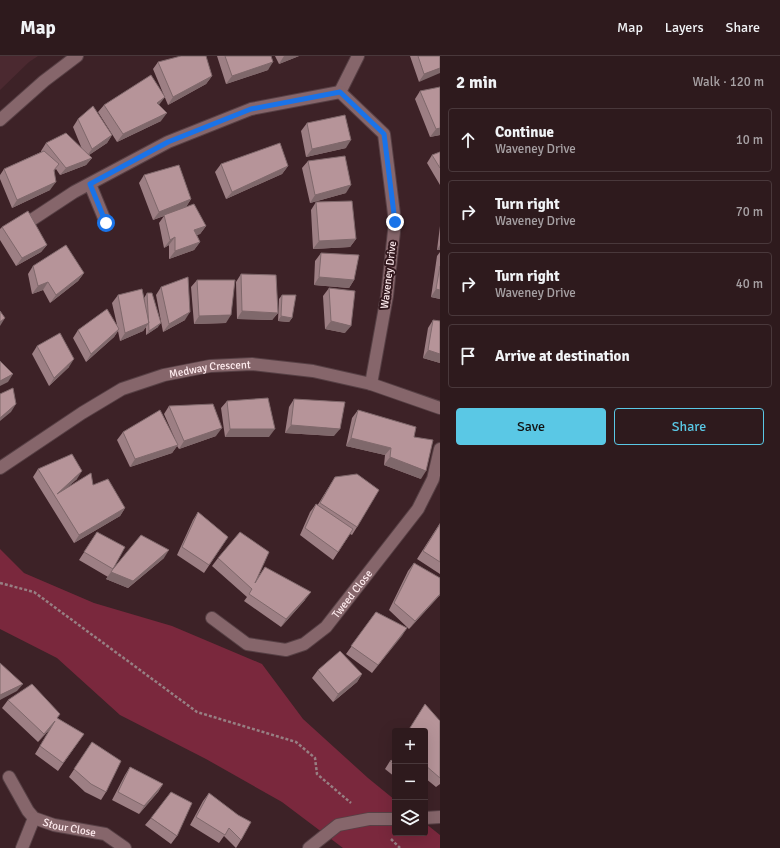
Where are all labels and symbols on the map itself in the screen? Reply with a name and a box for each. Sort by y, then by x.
route end [386,213,404,231]
route start [97,214,115,232]
street label: Waveney Drive [378,240,399,310]
street label: Medway Crescent [168,358,251,381]
street label: Tweed Close [329,567,375,621]
street label: Stour Close [41,816,97,839]

